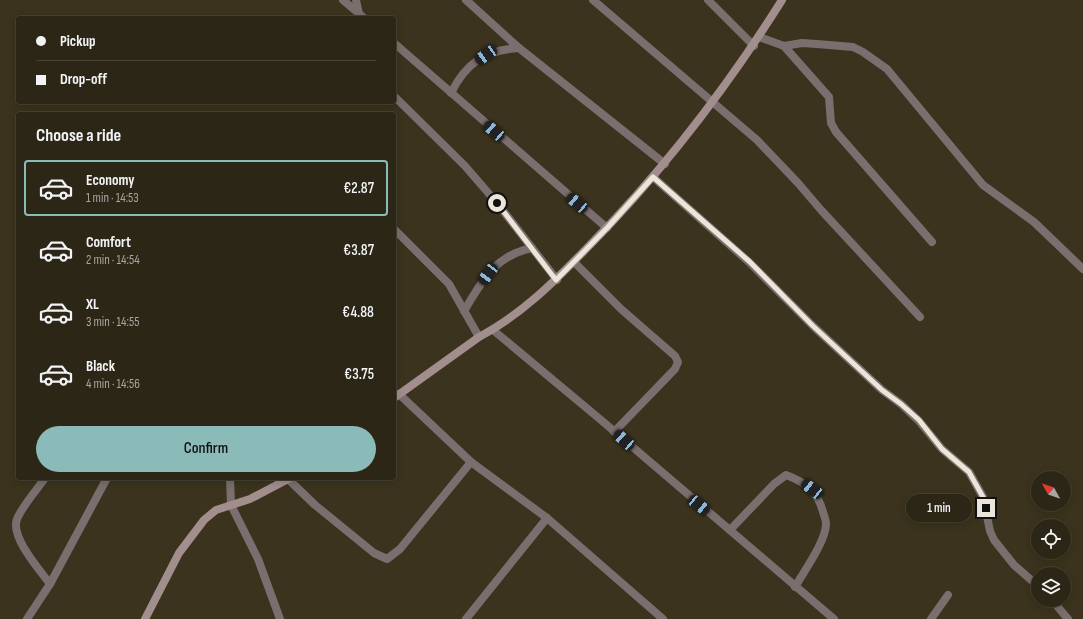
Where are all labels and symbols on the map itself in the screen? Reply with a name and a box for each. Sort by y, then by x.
car [473,43,499,67]
car [481,119,507,143]
car [564,191,590,215]
route start [488,194,506,212]
car [476,261,500,287]
car [611,428,637,452]
north arrow [1031,471,1071,511]
car [799,477,825,501]
car [686,493,712,517]
callout: 1 min [906,494,972,522]
route end [977,499,995,517]

